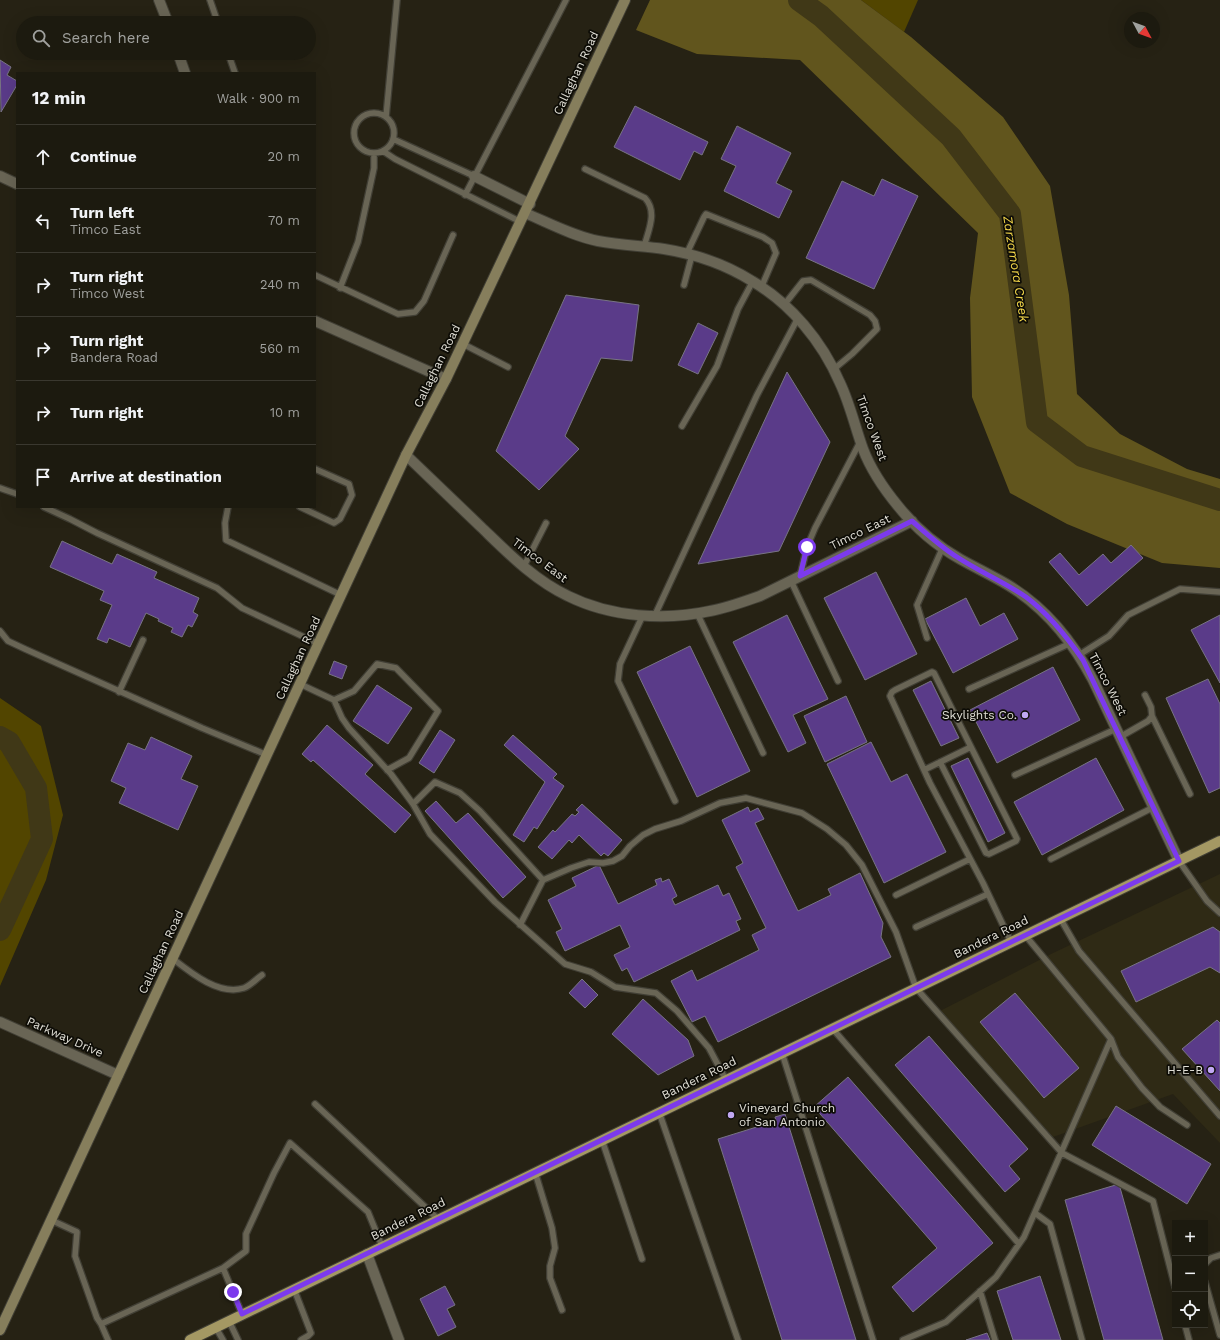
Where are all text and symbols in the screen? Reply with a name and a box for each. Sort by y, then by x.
north arrow [1124,12,1160,48]
search box [16,16,316,60]
icon: search [30,27,52,49]
text: Search here [62,29,150,47]
street label: Callaghan Road [551,29,601,117]
text: 12 min [32,88,86,108]
text: Walk · 900 m [217,91,300,106]
icon: ahead [32,146,54,168]
text: Continue [70,148,137,166]
text: 20 m [268,149,300,164]
text: Turn left [70,204,134,222]
icon: left [32,210,54,232]
text: 70 m [268,213,300,228]
water label: Zarzamora Creek [1000,214,1032,324]
text: Timco East [70,222,141,237]
text: Turn right [70,268,143,286]
icon: right [32,274,54,296]
text: 240 m [260,277,300,292]
text: Timco West [70,286,145,301]
street label: Callaghan Road [411,322,463,410]
text: Turn right [70,332,143,350]
icon: right [32,338,54,360]
text: 560 m [260,341,300,356]
text: Bandera Road [70,350,158,365]
street label: Timco West [854,393,890,463]
icon: right [32,402,54,424]
text: Turn right [70,404,143,422]
text: 10 m [270,405,300,420]
icon: arrive [32,466,54,488]
text: Arrive at destination [70,468,222,486]
street label: Timco East [827,511,893,553]
street label: Timco East [510,535,570,585]
route start [798,538,816,556]
street label: Callaghan Road [273,614,323,702]
street label: Timco West [1086,650,1130,718]
place label: Skylights Co. [942,708,1017,722]
marker: Skylights Co. [1020,710,1030,720]
street label: Callaghan Road [136,908,186,996]
street label: Bandera Road [951,913,1031,961]
street label: Parkway Drive [25,1014,105,1060]
street label: Bandera Road [659,1054,739,1102]
place label: H-E-B [1167,1063,1203,1077]
marker: H-E-B [1206,1065,1216,1075]
place label: Vineyard Church of San Antonio [739,1101,835,1129]
marker: Vineyard Church of San Antonio [726,1110,736,1120]
street label: Bandera Road [368,1195,448,1243]
map controls [1172,1220,1208,1328]
button: + [1172,1220,1208,1256]
button: − [1172,1256,1208,1292]
route end [224,1283,242,1301]
button: locate [1172,1292,1208,1328]

